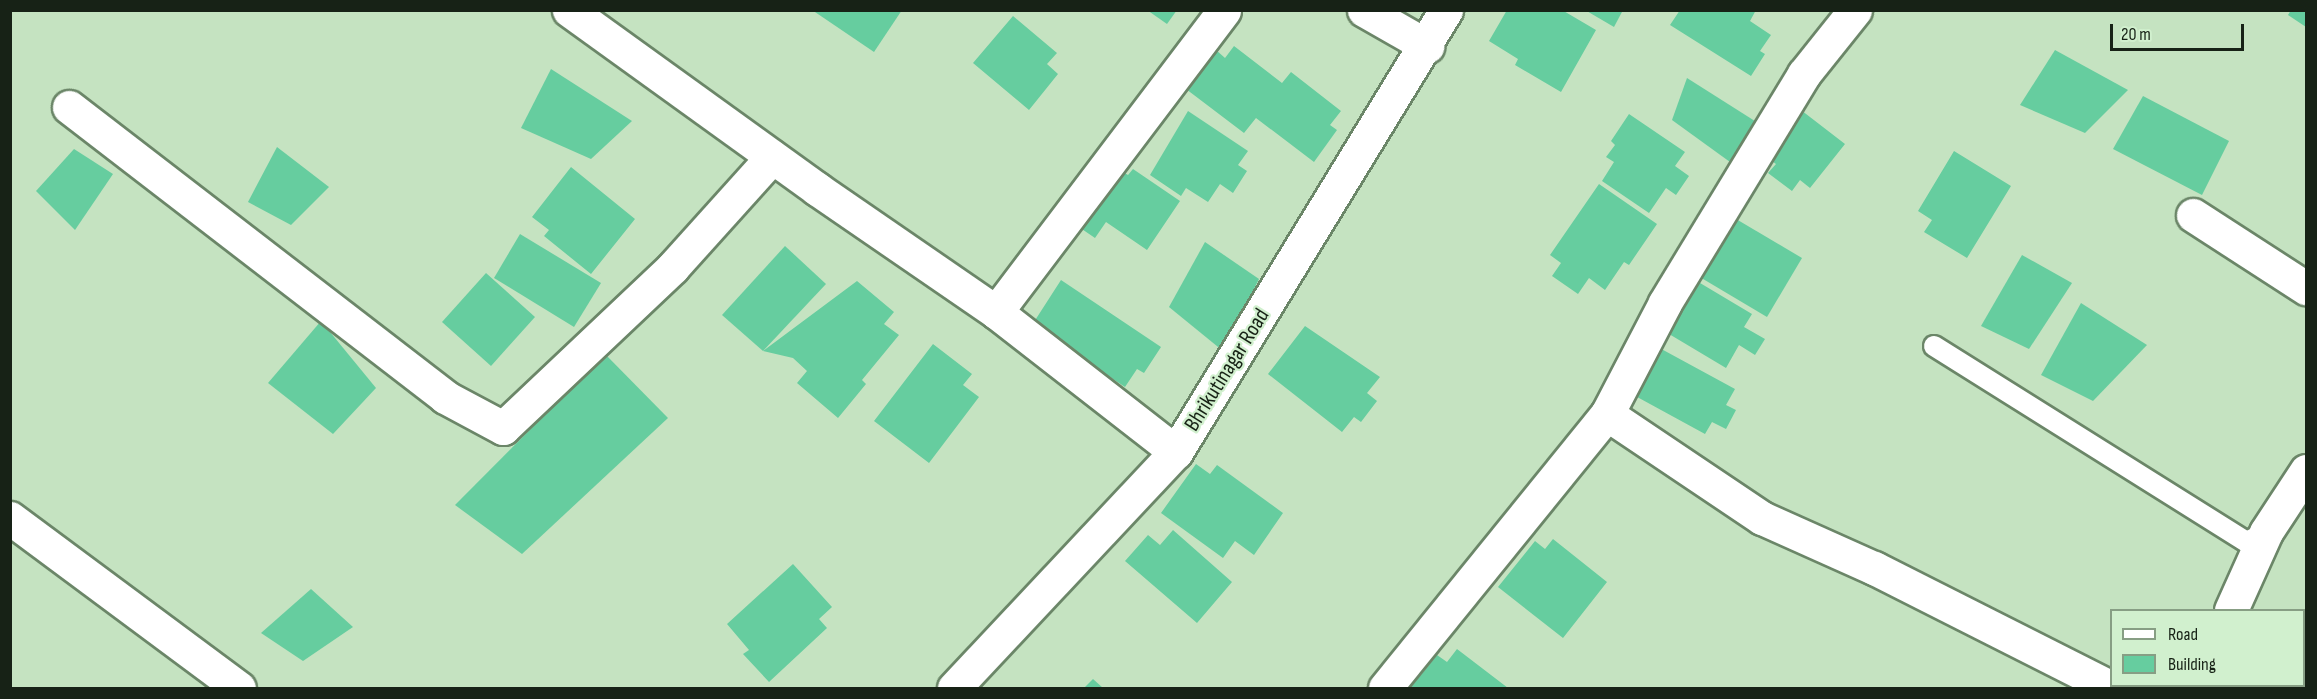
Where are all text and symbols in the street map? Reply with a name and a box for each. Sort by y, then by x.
scale bar [2113,12,2246,50]
text: 20 m [2121,24,2151,45]
street label: Bhrikutinagar Road [1179,304,1275,436]
legend [2110,609,2305,687]
text: Road [2168,624,2198,645]
text: Building [2168,654,2216,675]

